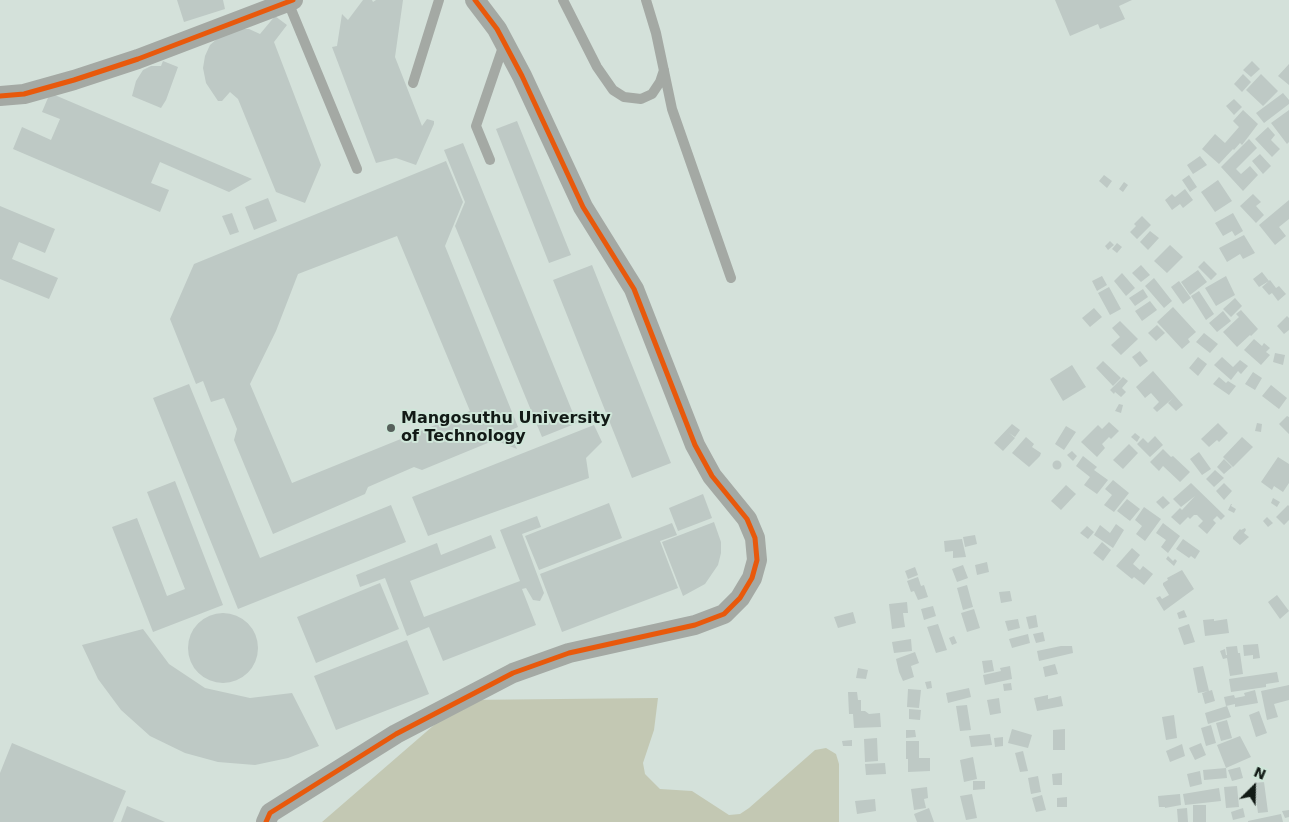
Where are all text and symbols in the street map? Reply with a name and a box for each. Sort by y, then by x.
place label: Mangosuthu University of Technology [401,409,611,447]
marker: Mangosuthu University of Technology [385,422,397,434]
north arrow [1229,762,1279,812]
text: N [1251,764,1268,783]

